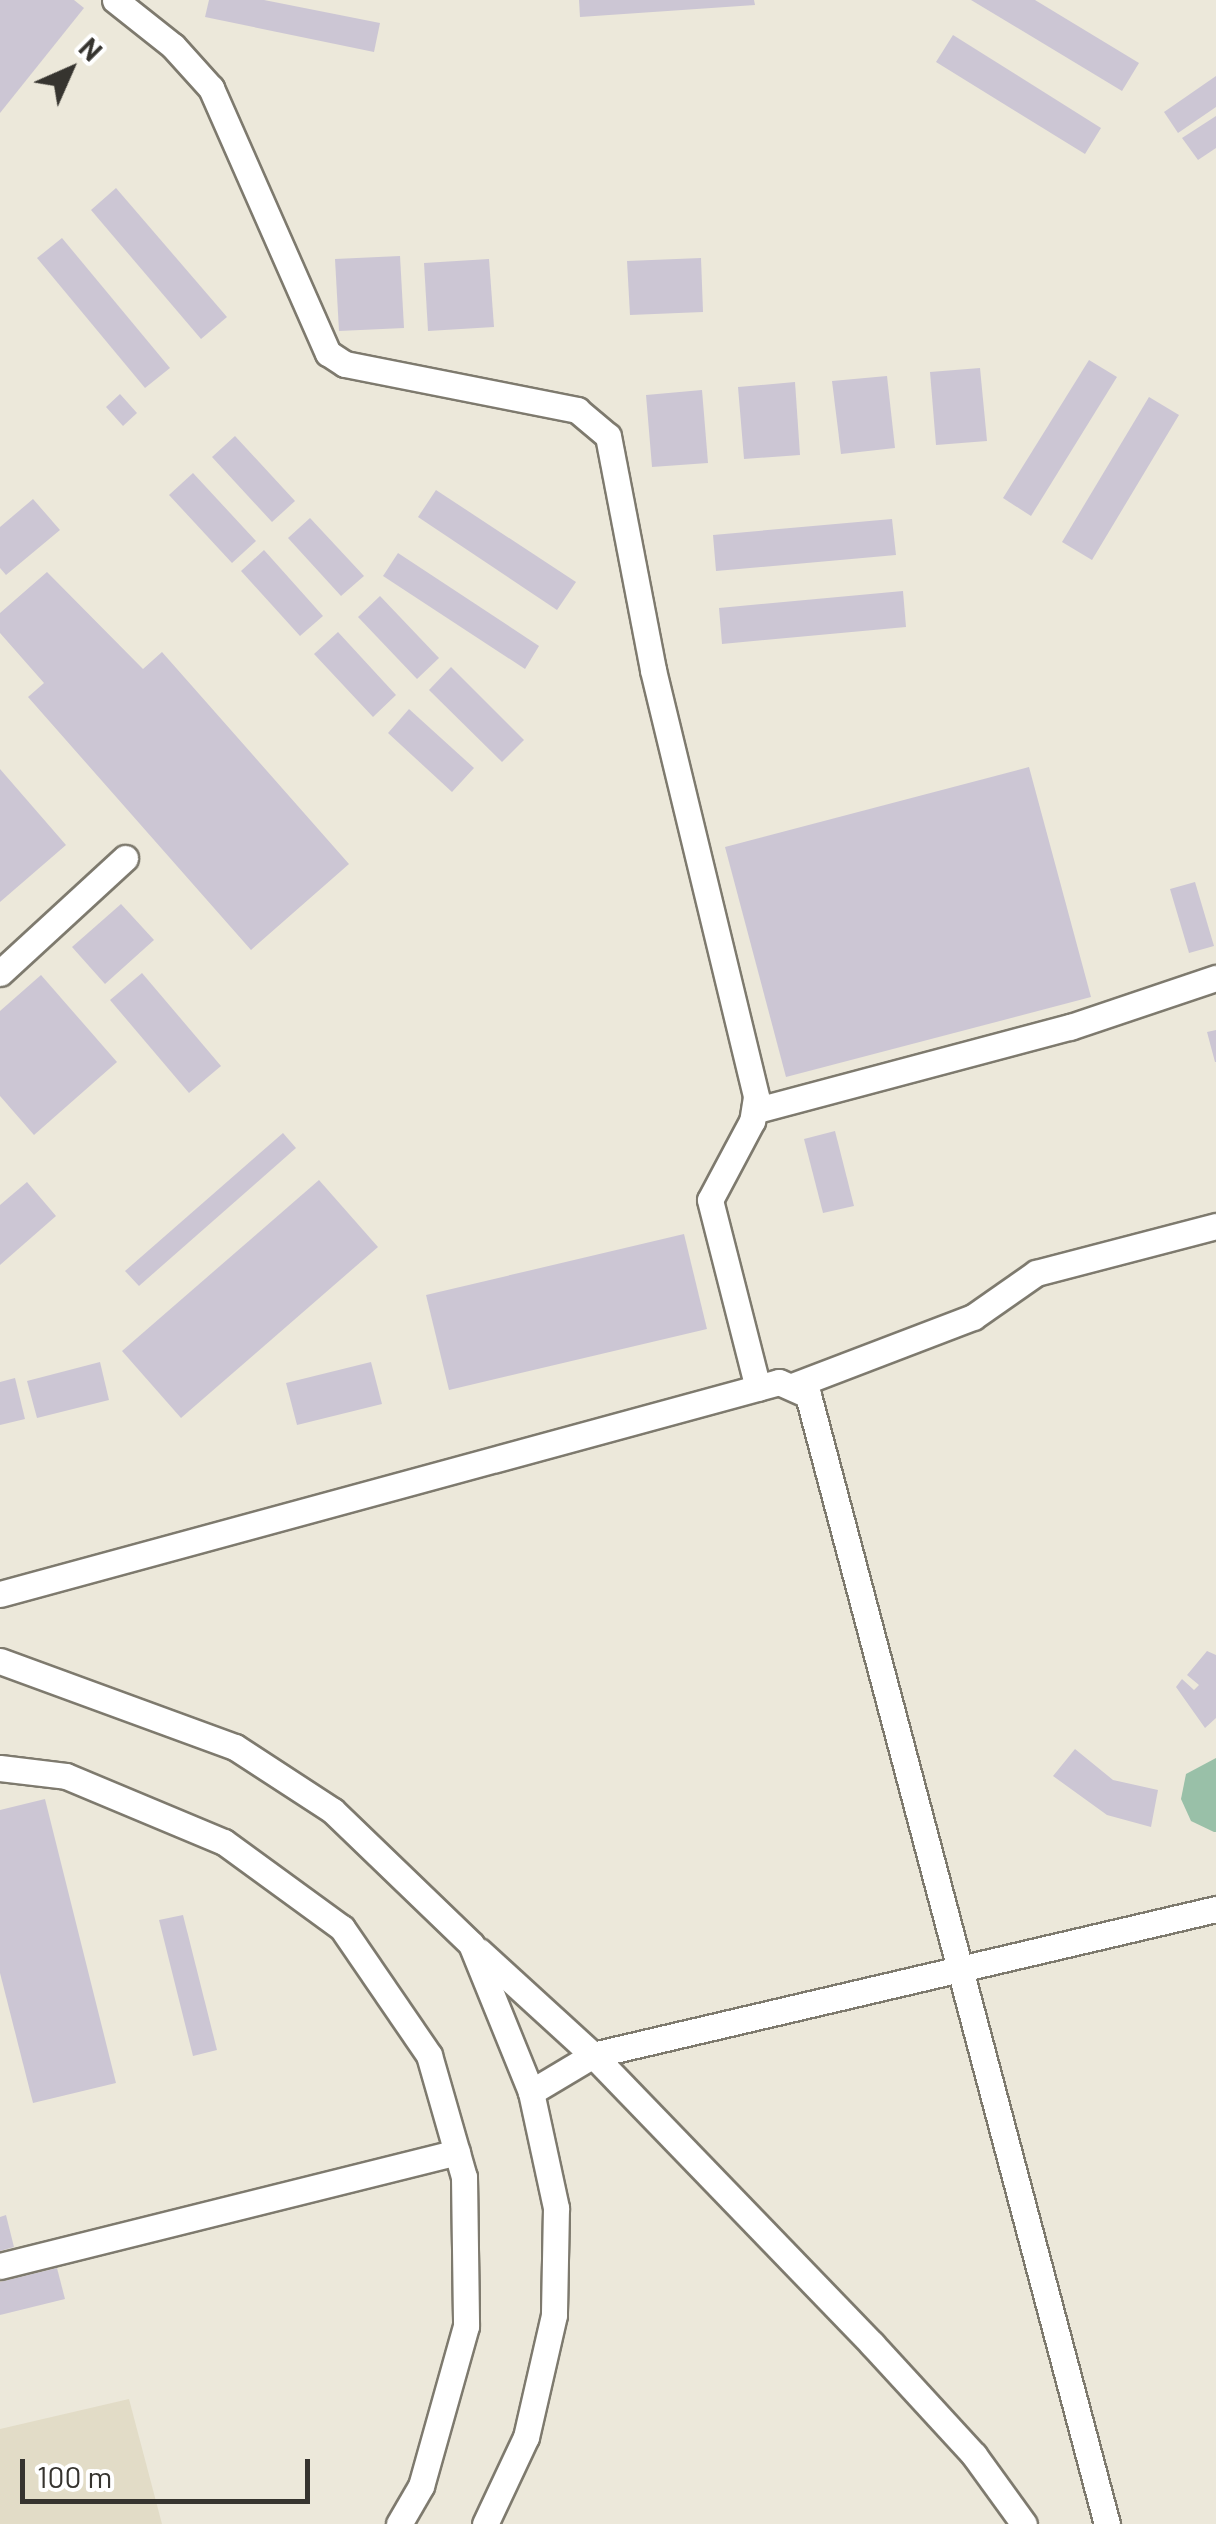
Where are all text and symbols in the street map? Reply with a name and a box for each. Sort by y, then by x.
north arrow [20,20,120,120]
text: N [73,30,110,67]
scale bar [25,2439,315,2501]
text: 100 m [37,2458,112,2494]

